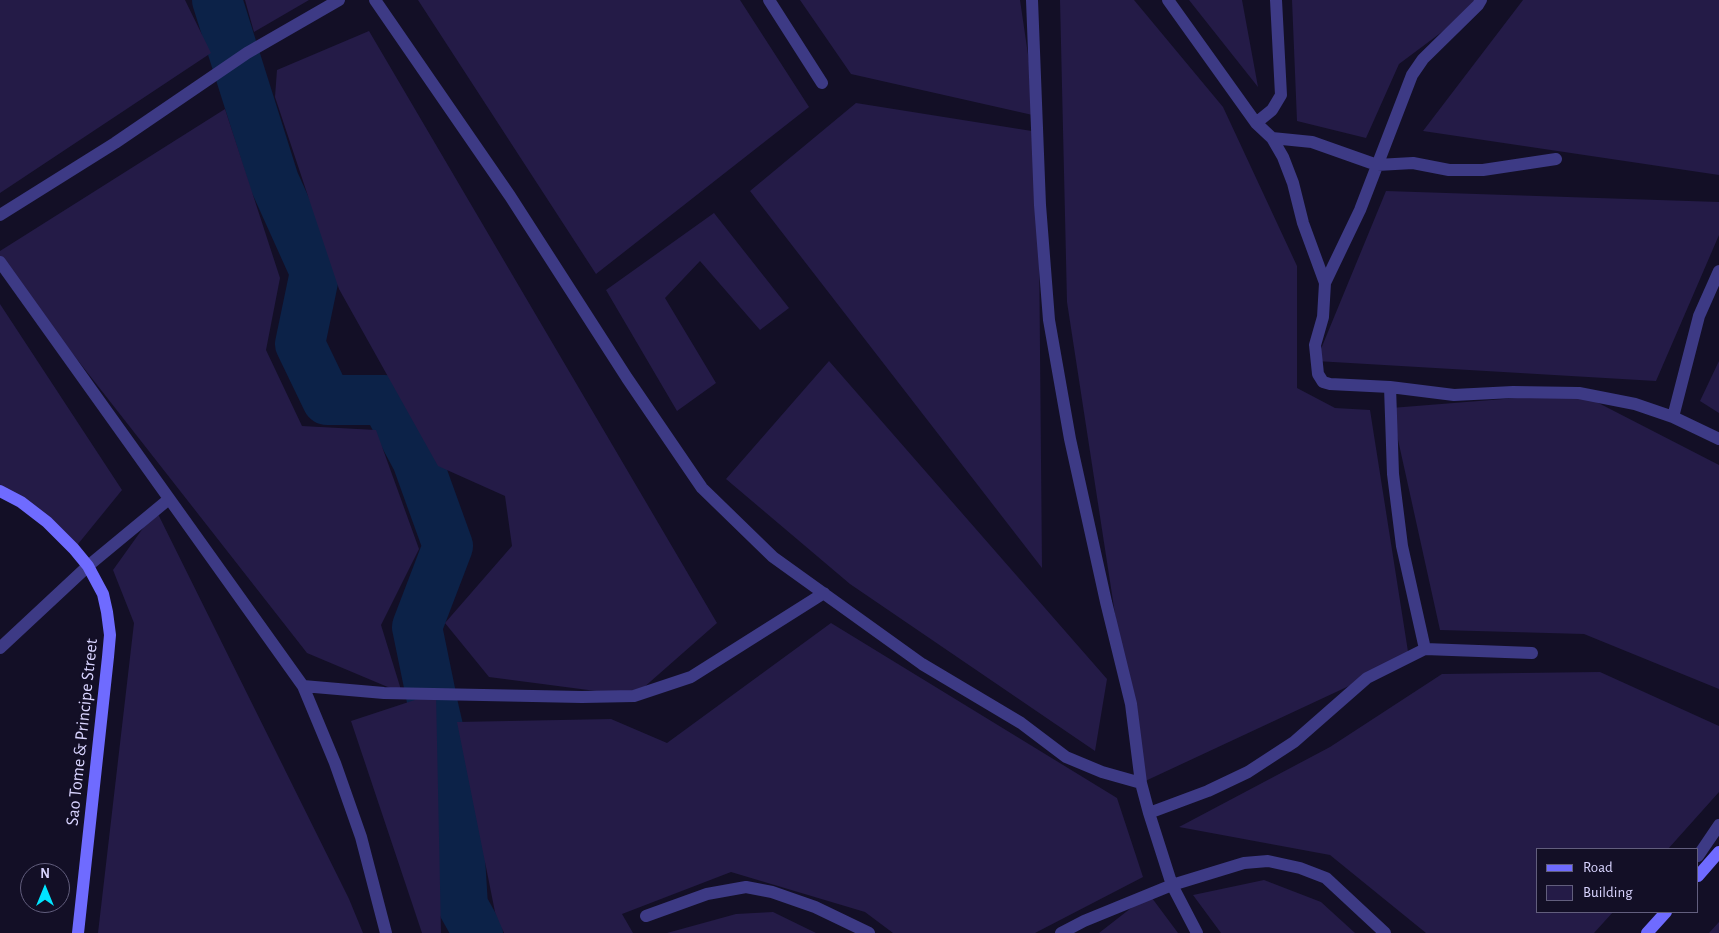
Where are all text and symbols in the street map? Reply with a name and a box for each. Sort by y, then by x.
street label: Sao Tome & Principe Street [61,637,103,827]
legend [1536,848,1699,913]
text: Road [1583,860,1613,875]
north arrow [20,863,70,913]
text: N [40,867,50,881]
text: Building [1583,885,1633,900]

